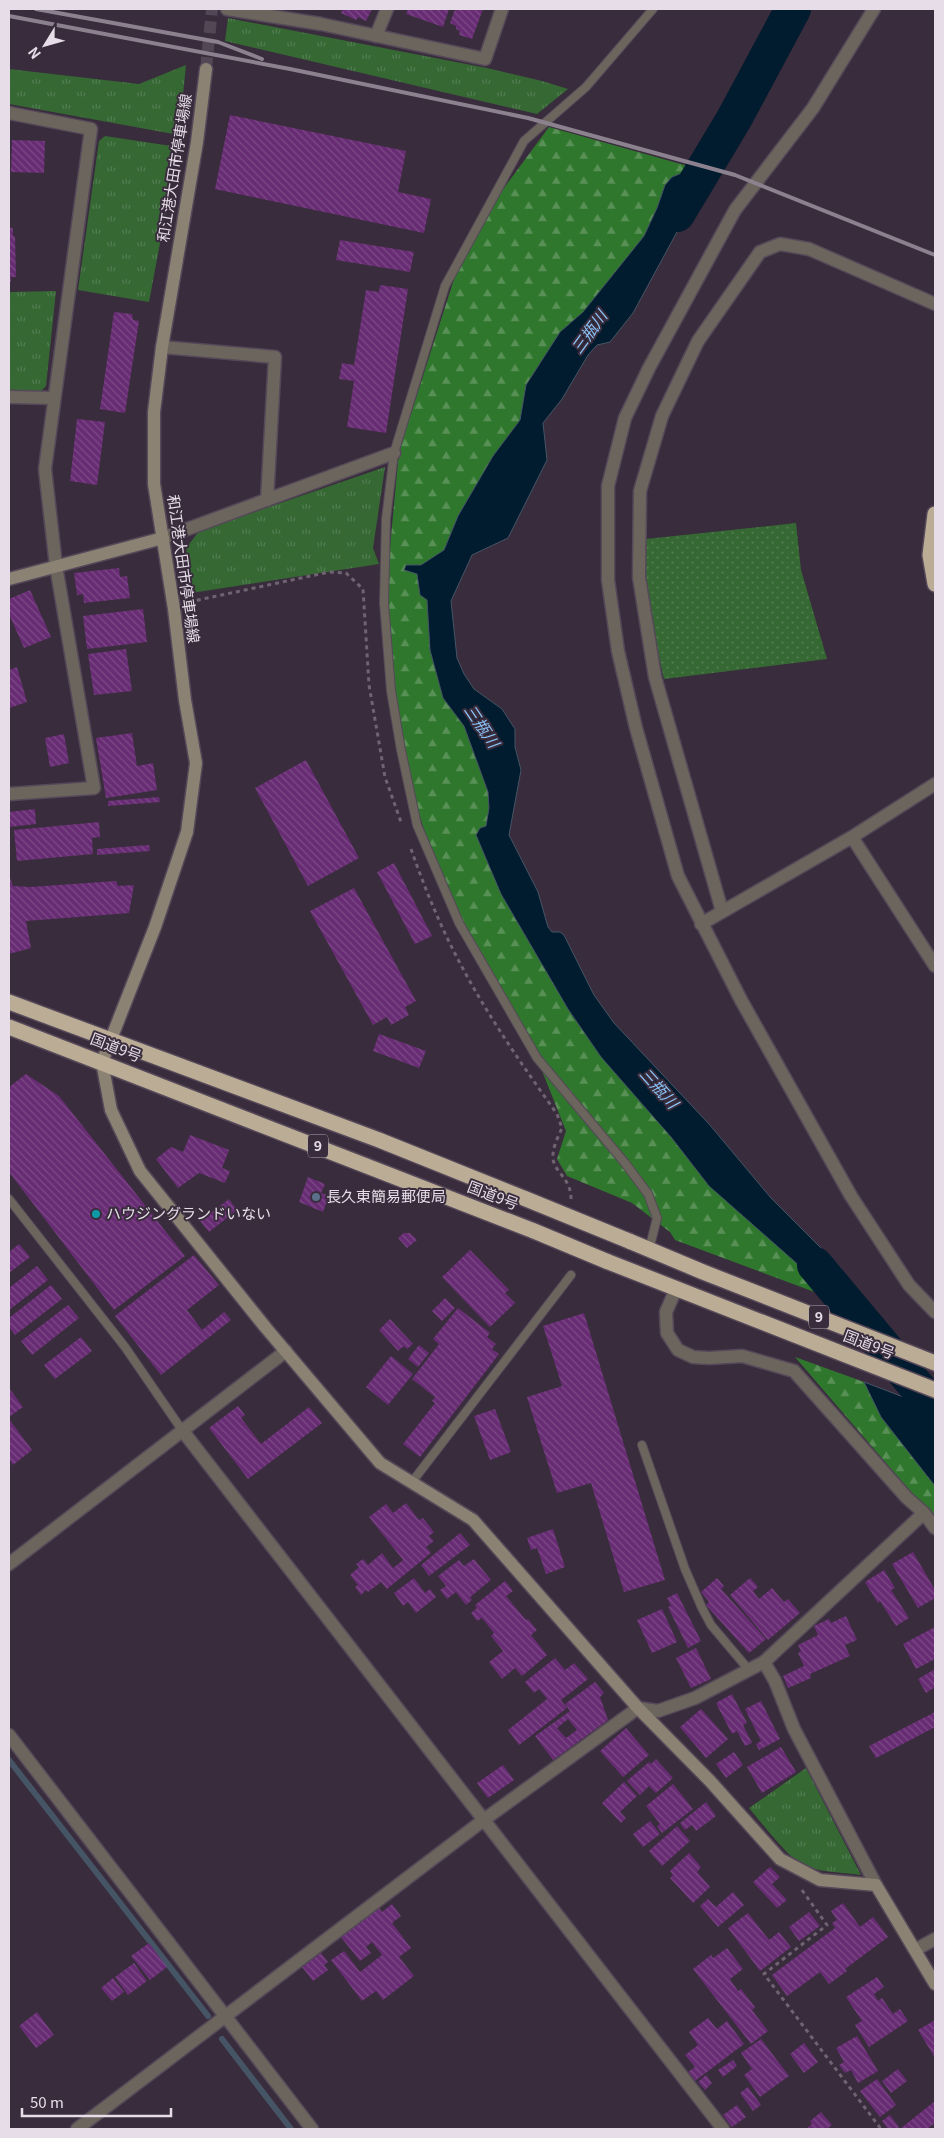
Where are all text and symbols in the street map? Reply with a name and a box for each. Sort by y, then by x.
north arrow [20,20,70,70]
text: N [23,43,45,64]
street label: 和江港大田市停車場線 [151,92,196,243]
water label: 三瓶川 [564,303,613,358]
street label: 和江港大田市停車場線 [164,493,205,645]
water label: 三瓶川 [459,699,507,754]
street label: 国道9号 [88,1027,145,1066]
water label: 三瓶川 [635,1061,686,1115]
road number: 9 [308,1134,328,1158]
street label: 国道9号 [465,1175,522,1214]
place label: 長久東簡易郵便局 [326,1185,446,1206]
marker: 長久東簡易郵便局 [310,1191,322,1203]
place label: ハウジングランドいない [106,1202,271,1223]
marker: ハウジングランドいない [90,1208,102,1220]
road number: 9 [809,1305,829,1328]
street label: 国道9号 [841,1324,898,1363]
scale bar [22,2086,171,2118]
text: 50 m [30,2091,64,2112]

